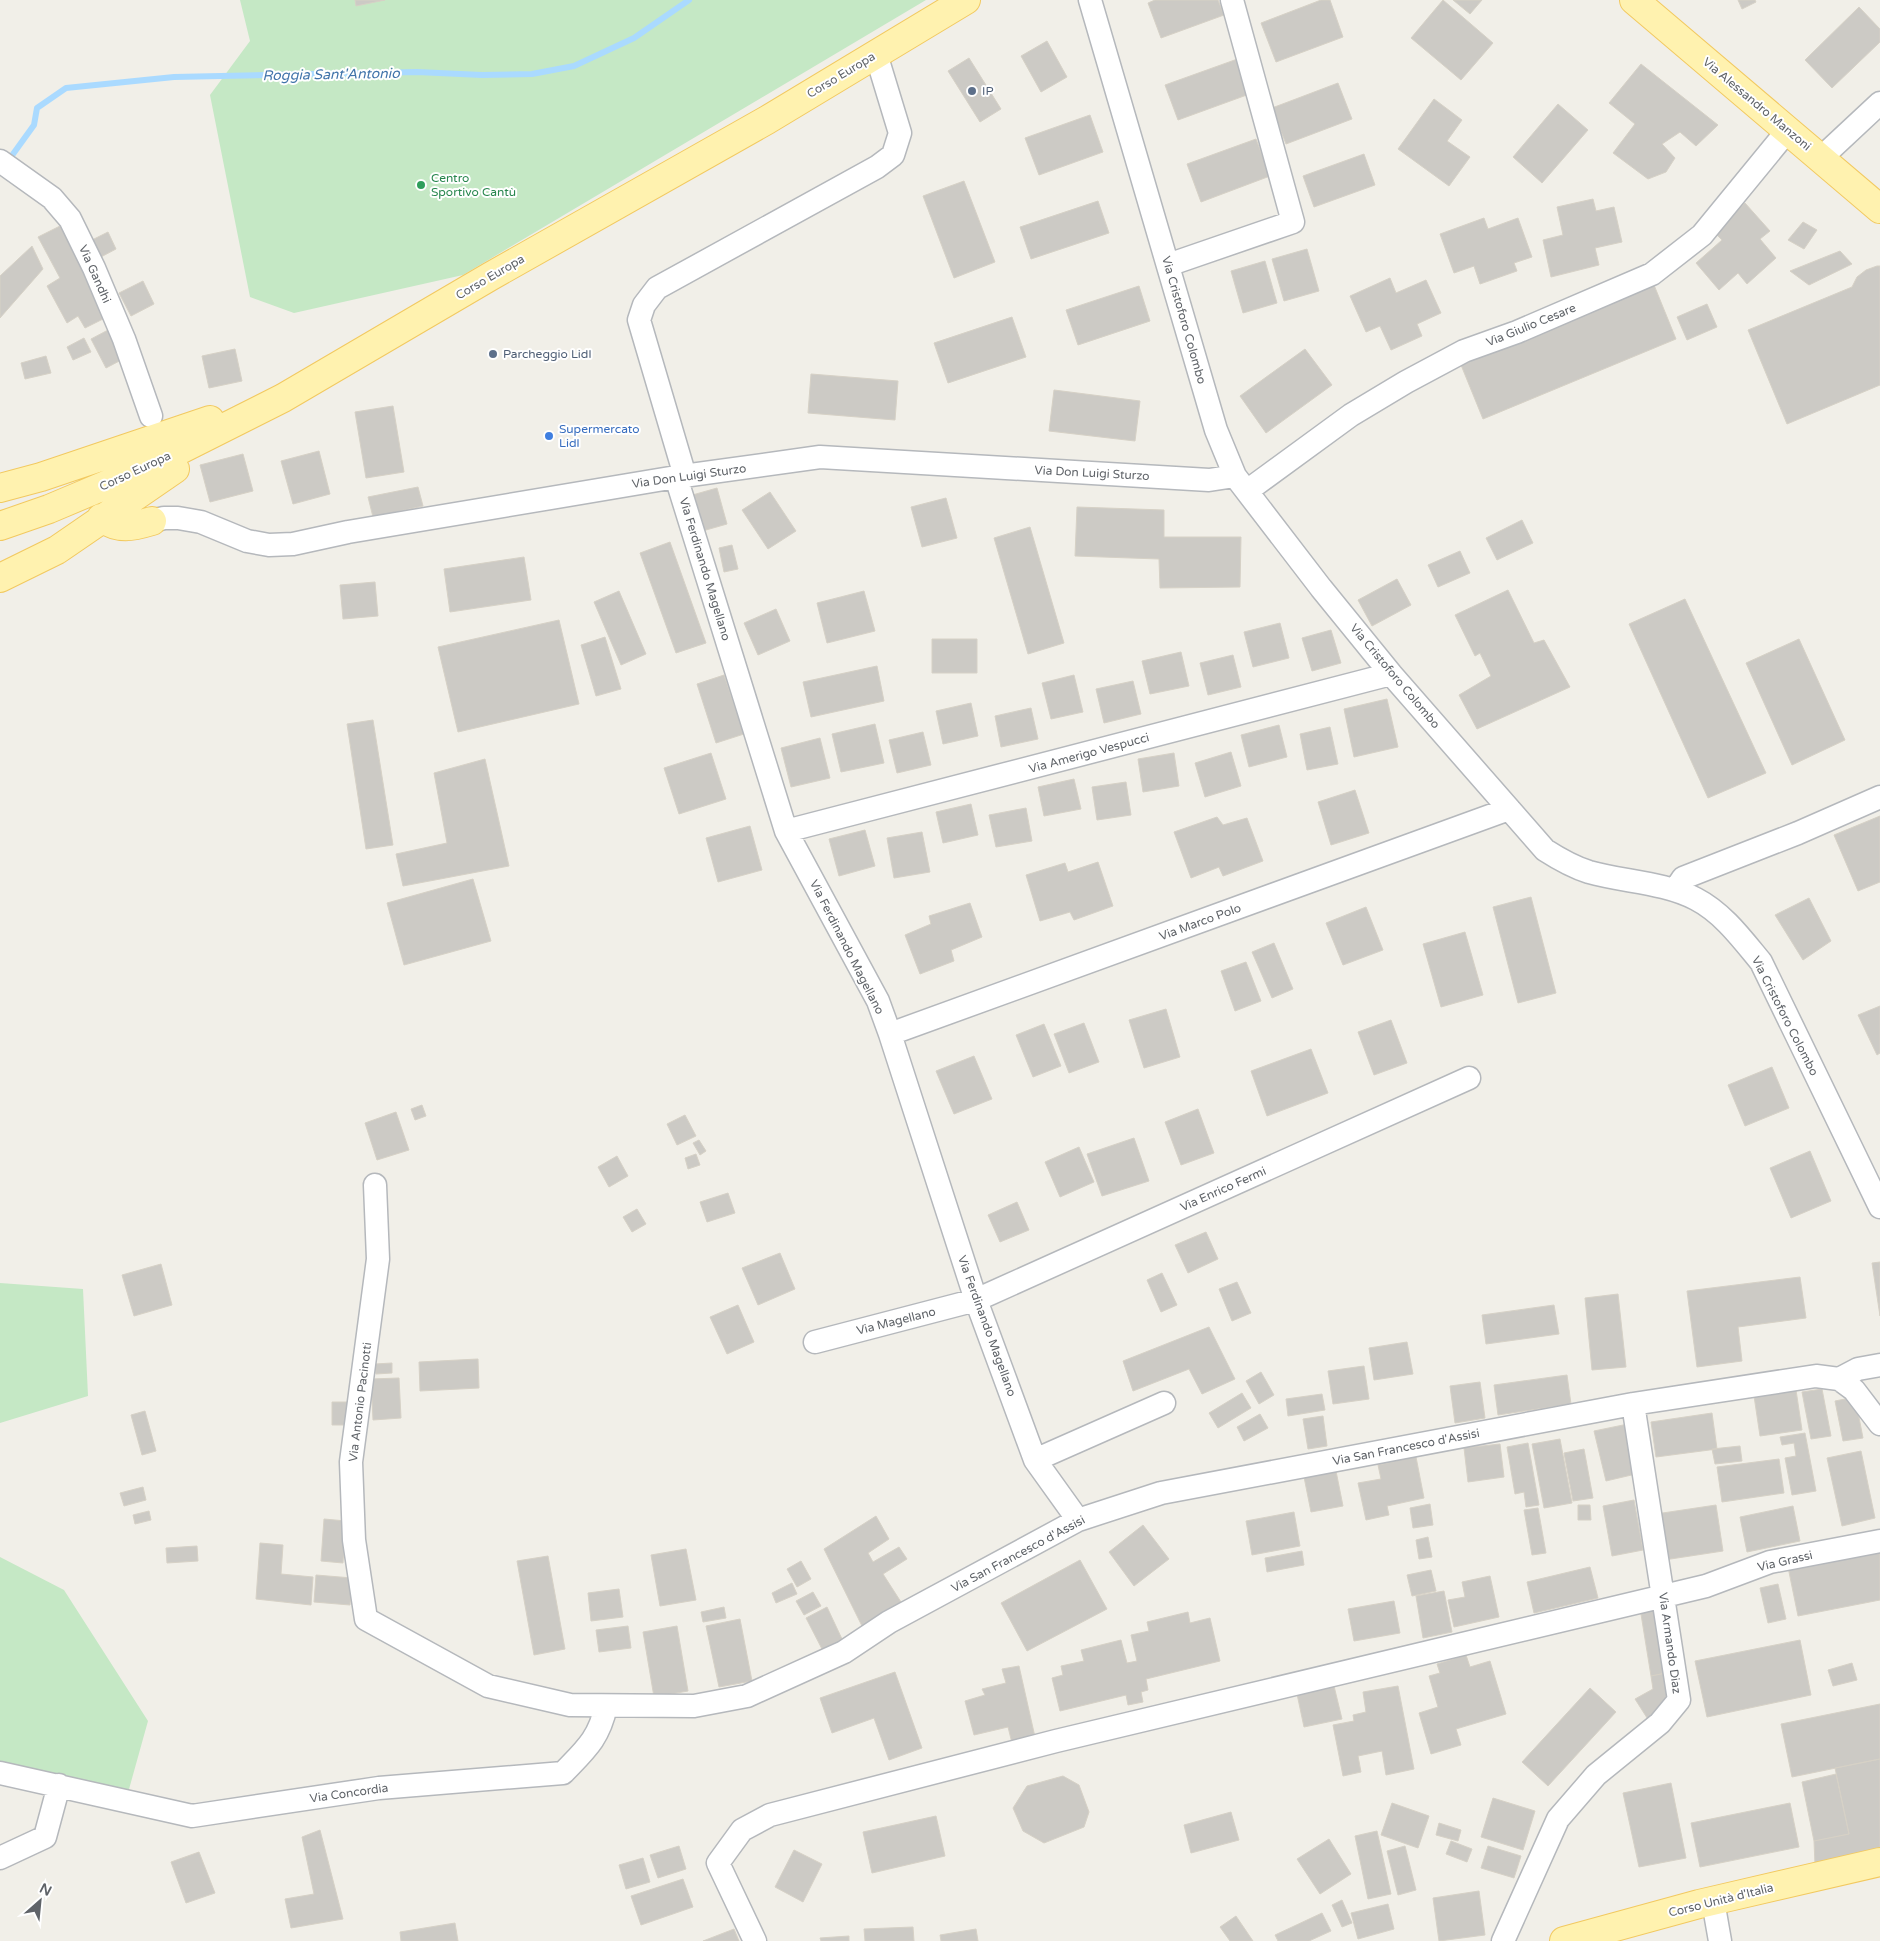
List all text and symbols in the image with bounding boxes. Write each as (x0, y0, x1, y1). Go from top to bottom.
street label: Corso Europa (804, 49, 878, 101)
street label: Via Alessandro Manzoni (1700, 55, 1814, 153)
water label: Roggia Sant'Antonio (262, 65, 401, 84)
place label: IP (982, 84, 993, 98)
marker: IP (966, 85, 978, 97)
place label: Centro Sportivo Cantù (431, 171, 516, 199)
marker: Centro Sportivo Cantù (415, 179, 427, 191)
street label: Via Gandhi (76, 243, 114, 305)
street label: Corso Europa (453, 252, 527, 302)
street label: Via Cristoforo Colombo (1159, 254, 1209, 386)
street label: Via Giulio Cesare (1484, 301, 1578, 349)
place label: Parcheggio Lidl (503, 347, 591, 361)
marker: Parcheggio Lidl (487, 348, 499, 360)
place label: Supermercato Lidl (559, 422, 640, 450)
marker: Supermercato Lidl (543, 430, 555, 442)
street label: Corso Europa (97, 448, 173, 494)
street label: Via Don Luigi Sturzo (631, 461, 747, 491)
street label: Via Don Luigi Sturzo (1034, 463, 1150, 483)
street label: Via Ferdinando Magellano (677, 496, 733, 642)
street label: Via Cristoforo Colombo (1347, 621, 1443, 731)
street label: Via Amerigo Vespucci (1027, 730, 1151, 776)
street label: Via Ferdinando Magellano (807, 877, 887, 1017)
street label: Via Marco Polo (1157, 901, 1243, 943)
street label: Via Cristoforo Colombo (1749, 954, 1821, 1078)
street label: Via Enrico Fermi (1178, 1164, 1268, 1214)
street label: Via Ferdinando Magellano (955, 1254, 1019, 1398)
street label: Via Magellano (855, 1304, 937, 1338)
street label: Via Antonio Pacinotti (346, 1341, 374, 1463)
street label: Via San Francesco d'Assisi (1331, 1426, 1481, 1468)
street label: Via San Francesco d'Assisi (949, 1513, 1087, 1595)
street label: Via Grassi (1756, 1548, 1814, 1574)
street label: Via Armando Diaz (1656, 1591, 1684, 1695)
street label: Via Concordia (309, 1781, 389, 1805)
north arrow (15, 1876, 65, 1926)
text: N (37, 1880, 55, 1900)
street label: Corso Unità d'Italia (1667, 1880, 1775, 1920)

